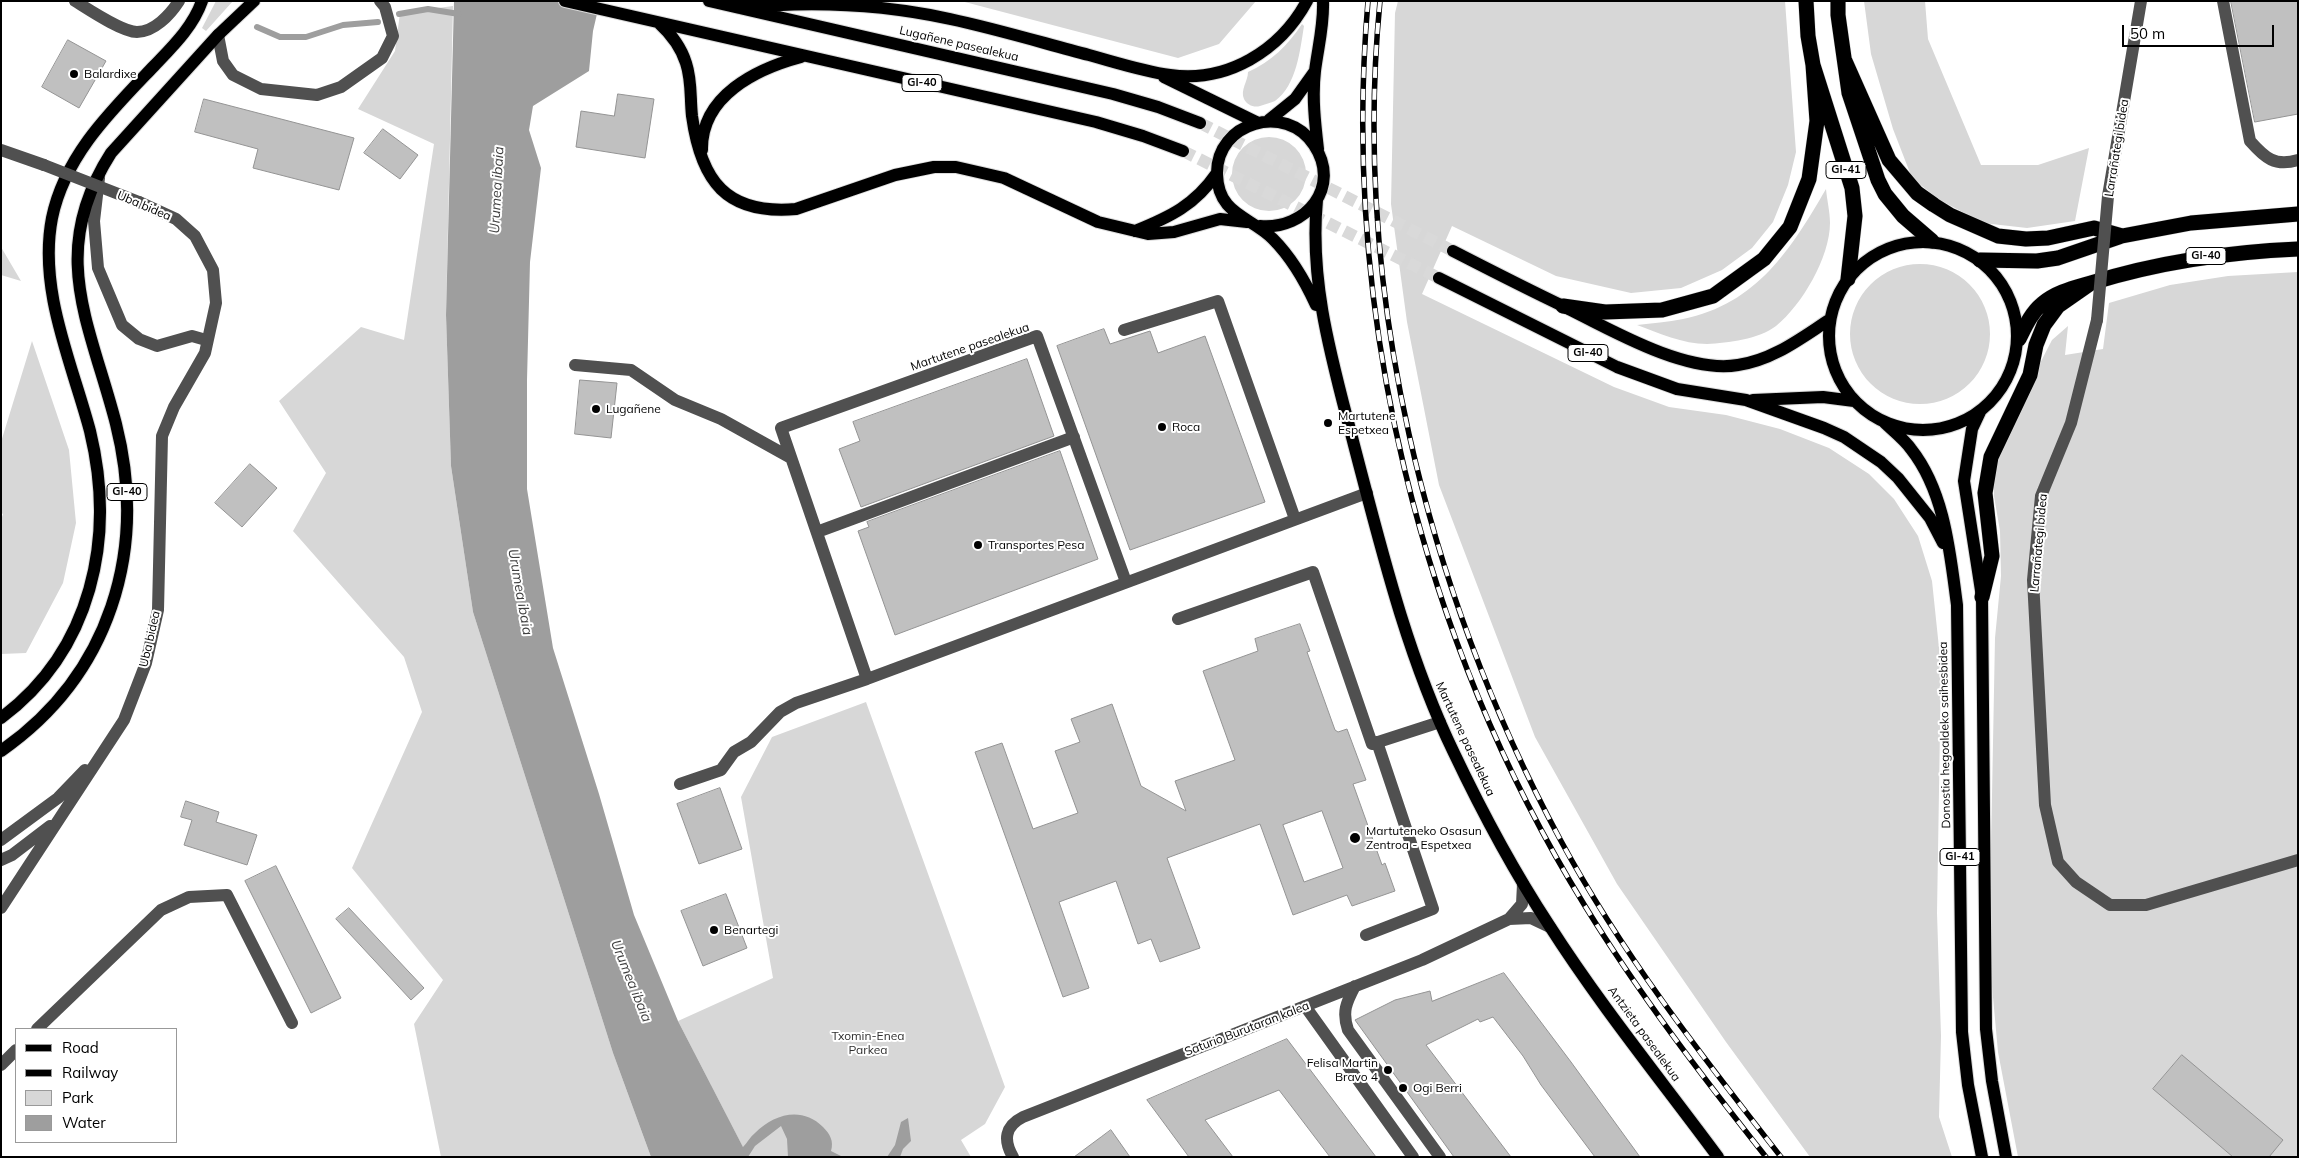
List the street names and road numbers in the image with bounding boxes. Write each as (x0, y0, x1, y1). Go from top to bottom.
street label: Lugañene pasealekua (898, 23, 1020, 65)
road number: GI-40 (902, 75, 942, 92)
street label: Larrañategi bidea (2102, 98, 2132, 198)
road number: GI-41 (1826, 162, 1866, 178)
street label: Uba bidea (115, 188, 173, 224)
road number: GI-40 (2186, 248, 2226, 264)
street label: Martutene pasealekua (909, 320, 1031, 374)
road number: GI-40 (1568, 344, 1608, 362)
road number: GI-40 (107, 484, 147, 501)
street label: Larrañategi bidea (2028, 493, 2050, 593)
street label: Uba bidea (137, 609, 163, 669)
street label: Donostia hegoaldeko saihesbidea (1936, 641, 1954, 829)
street label: Martutene pasealekua (1432, 680, 1498, 798)
road number: GI-41 (1940, 849, 1980, 866)
street label: Antzieta pasealekua (1605, 984, 1683, 1084)
street label: Saturio Burutaran kalea (1183, 999, 1311, 1059)

